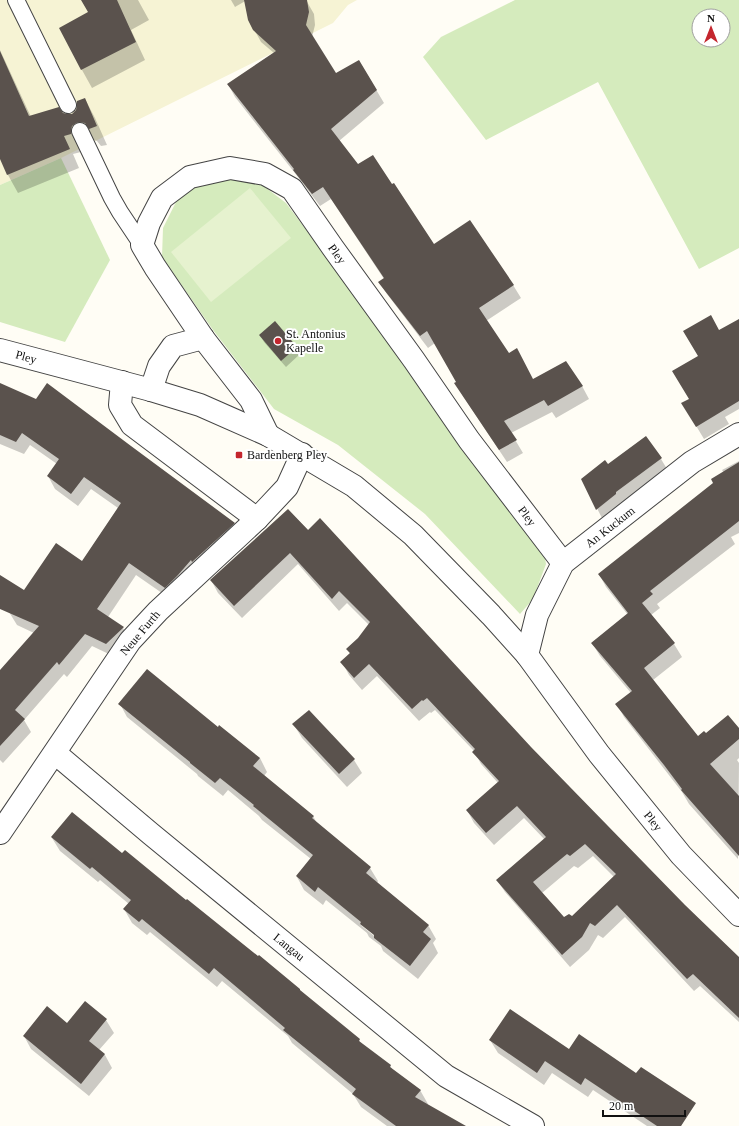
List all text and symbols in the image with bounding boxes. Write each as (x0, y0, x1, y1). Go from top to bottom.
north arrow (691, 8, 731, 48)
text: N (707, 12, 715, 24)
street label: Pley (325, 241, 349, 267)
place label: St. Antonius Kapelle (286, 327, 346, 355)
marker: St. Antonius Kapelle (273, 336, 283, 346)
street label: Pley (14, 347, 38, 367)
place label: Bardenberg Pley (247, 448, 327, 462)
marker: Bardenberg Pley (234, 450, 244, 460)
street label: Pley (515, 503, 539, 529)
street label: An Kuckum (582, 503, 638, 551)
street label: Neue Furth (117, 608, 163, 658)
street label: Pley (641, 808, 665, 834)
street label: Langau (271, 930, 307, 964)
scale bar (603, 1092, 685, 1118)
text: 20 m (609, 1099, 634, 1113)

